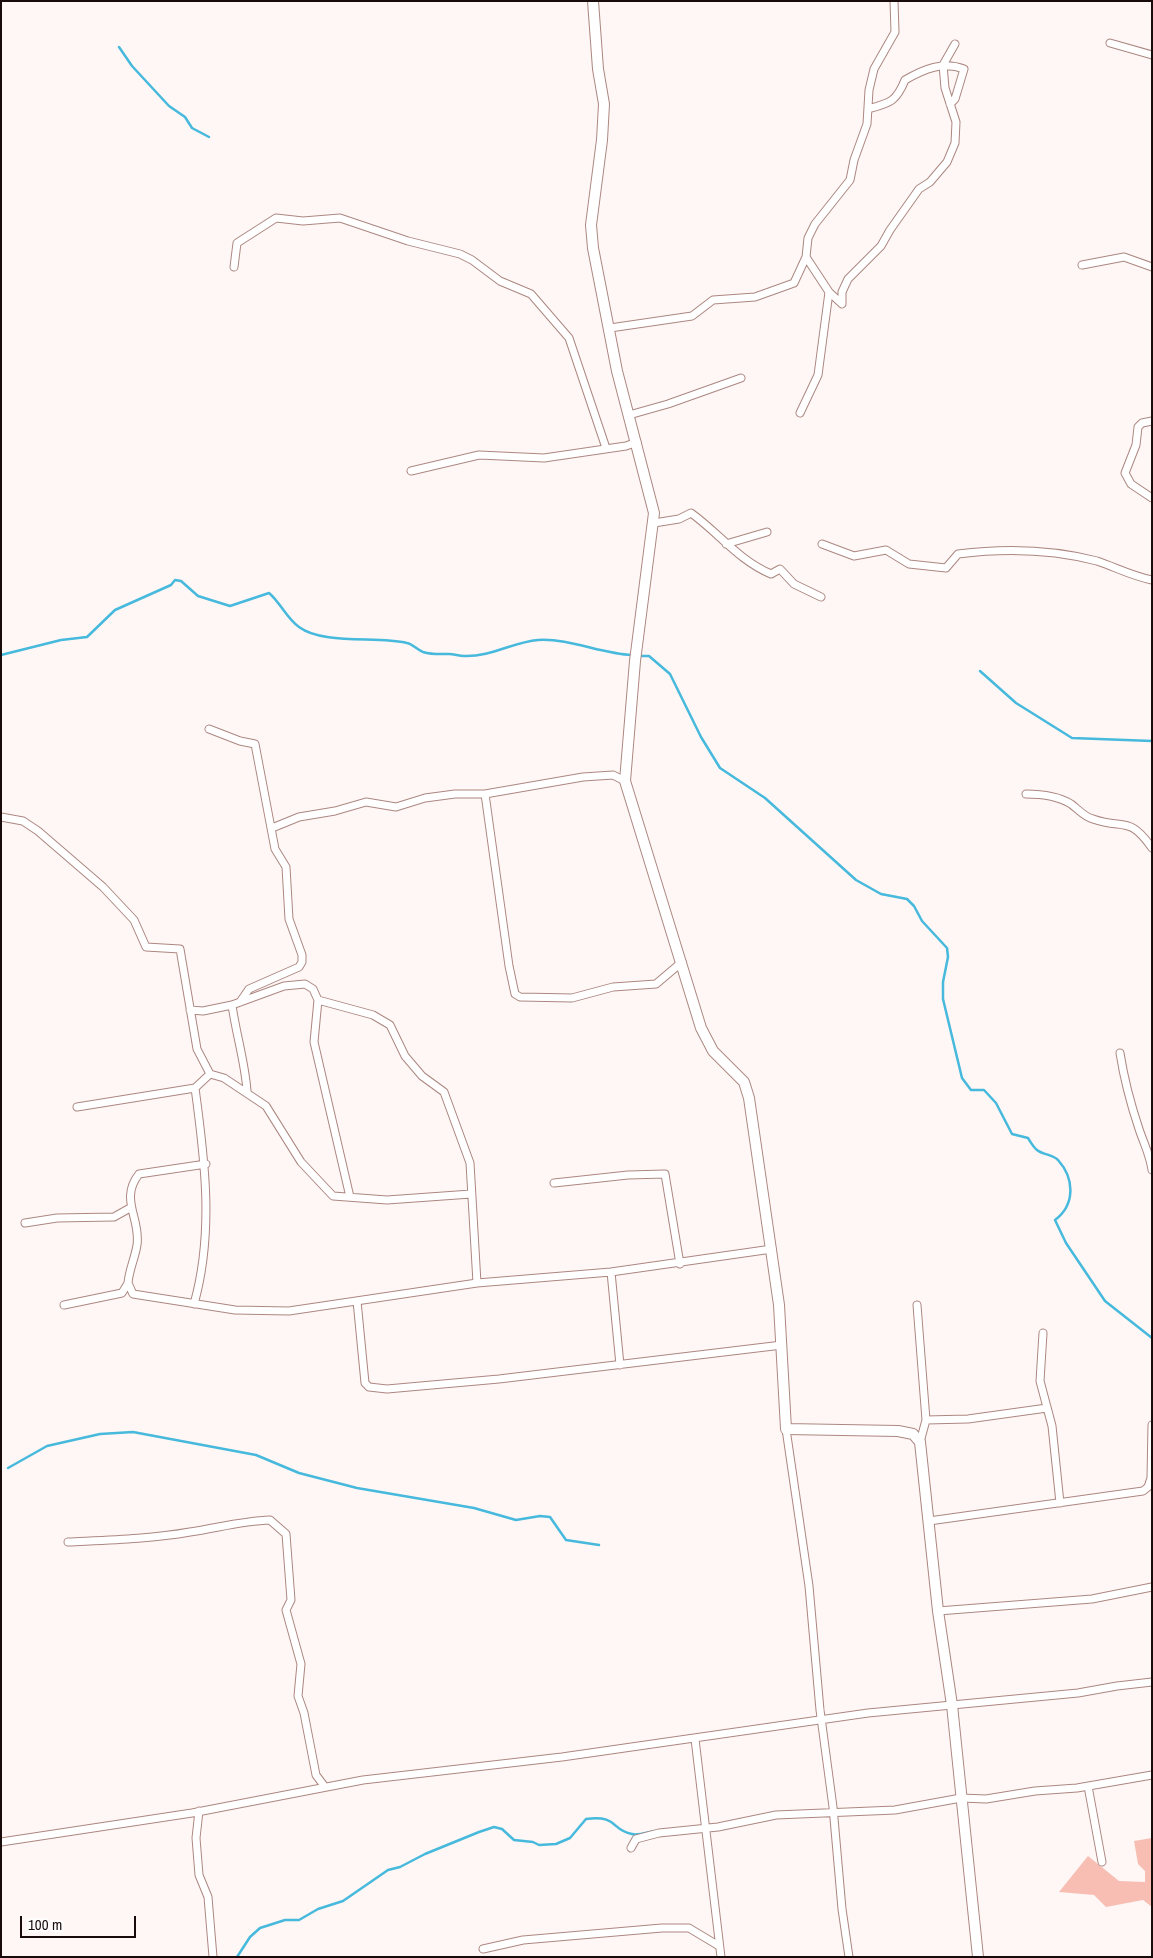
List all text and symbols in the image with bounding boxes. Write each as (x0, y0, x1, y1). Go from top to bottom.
scale bar (22, 1906, 139, 1938)
text: 100 m (28, 1914, 62, 1935)

